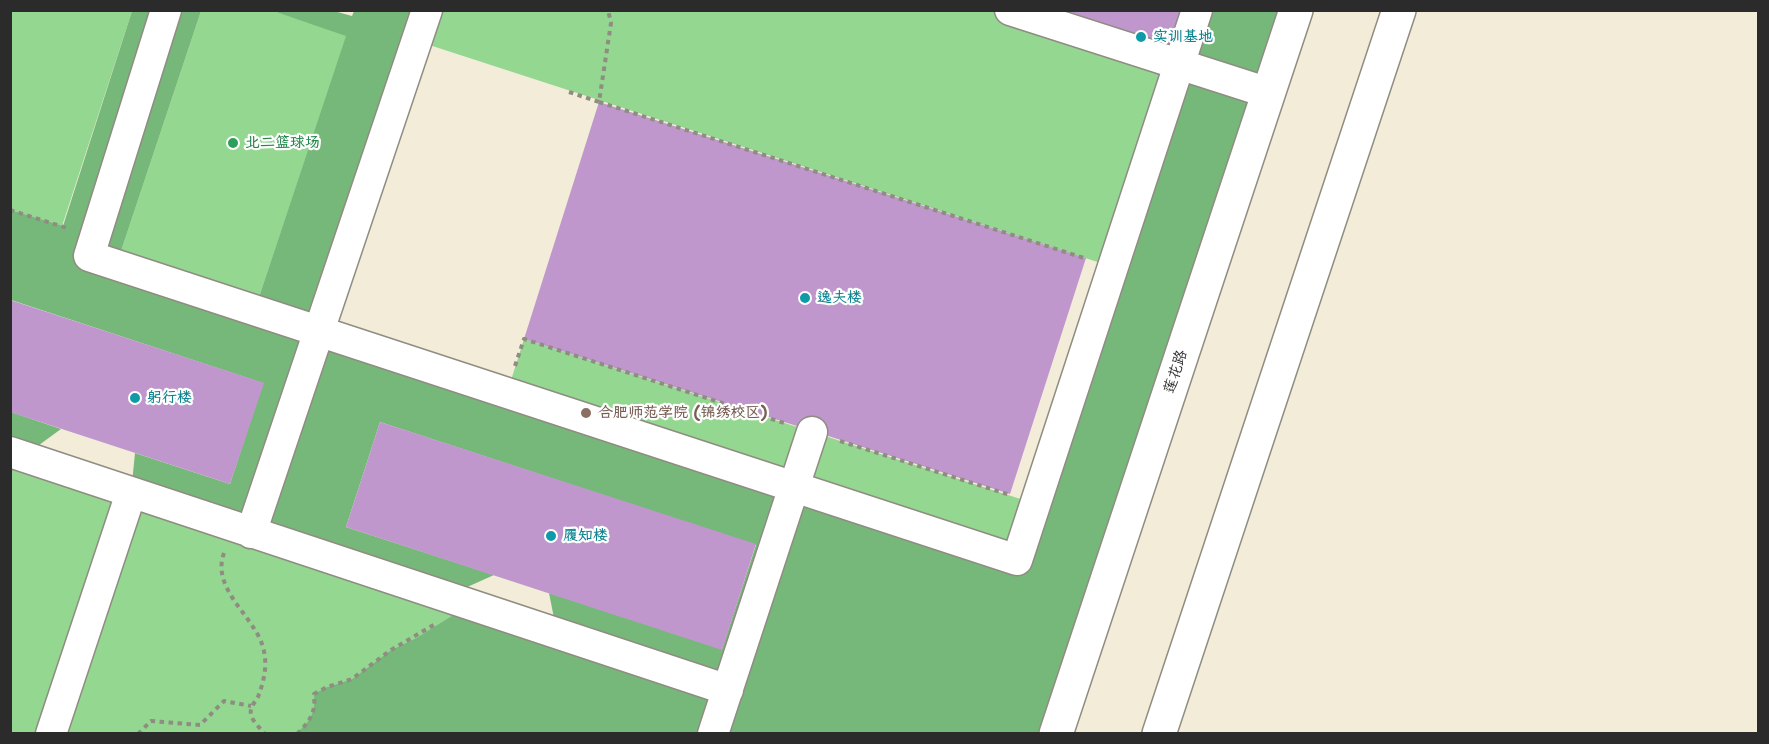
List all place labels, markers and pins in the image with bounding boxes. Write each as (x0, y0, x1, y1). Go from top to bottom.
place label: 实训基地 (1153, 28, 1213, 46)
marker: 实训基地 (1134, 30, 1148, 44)
place label: 北二篮球场 (245, 134, 320, 152)
marker: 北二篮球场 (226, 136, 240, 150)
place label: 逸夫楼 (817, 289, 862, 307)
marker: 逸夫楼 (798, 291, 812, 305)
place label: 躬行楼 (147, 389, 192, 407)
marker: 躬行楼 (128, 391, 142, 405)
place label: 合肥师范学院 (锦绣校区) (598, 404, 767, 422)
marker: 合肥师范学院 (锦绣校区) (579, 406, 593, 420)
place label: 履知楼 (563, 527, 608, 545)
marker: 履知楼 (544, 529, 558, 543)

